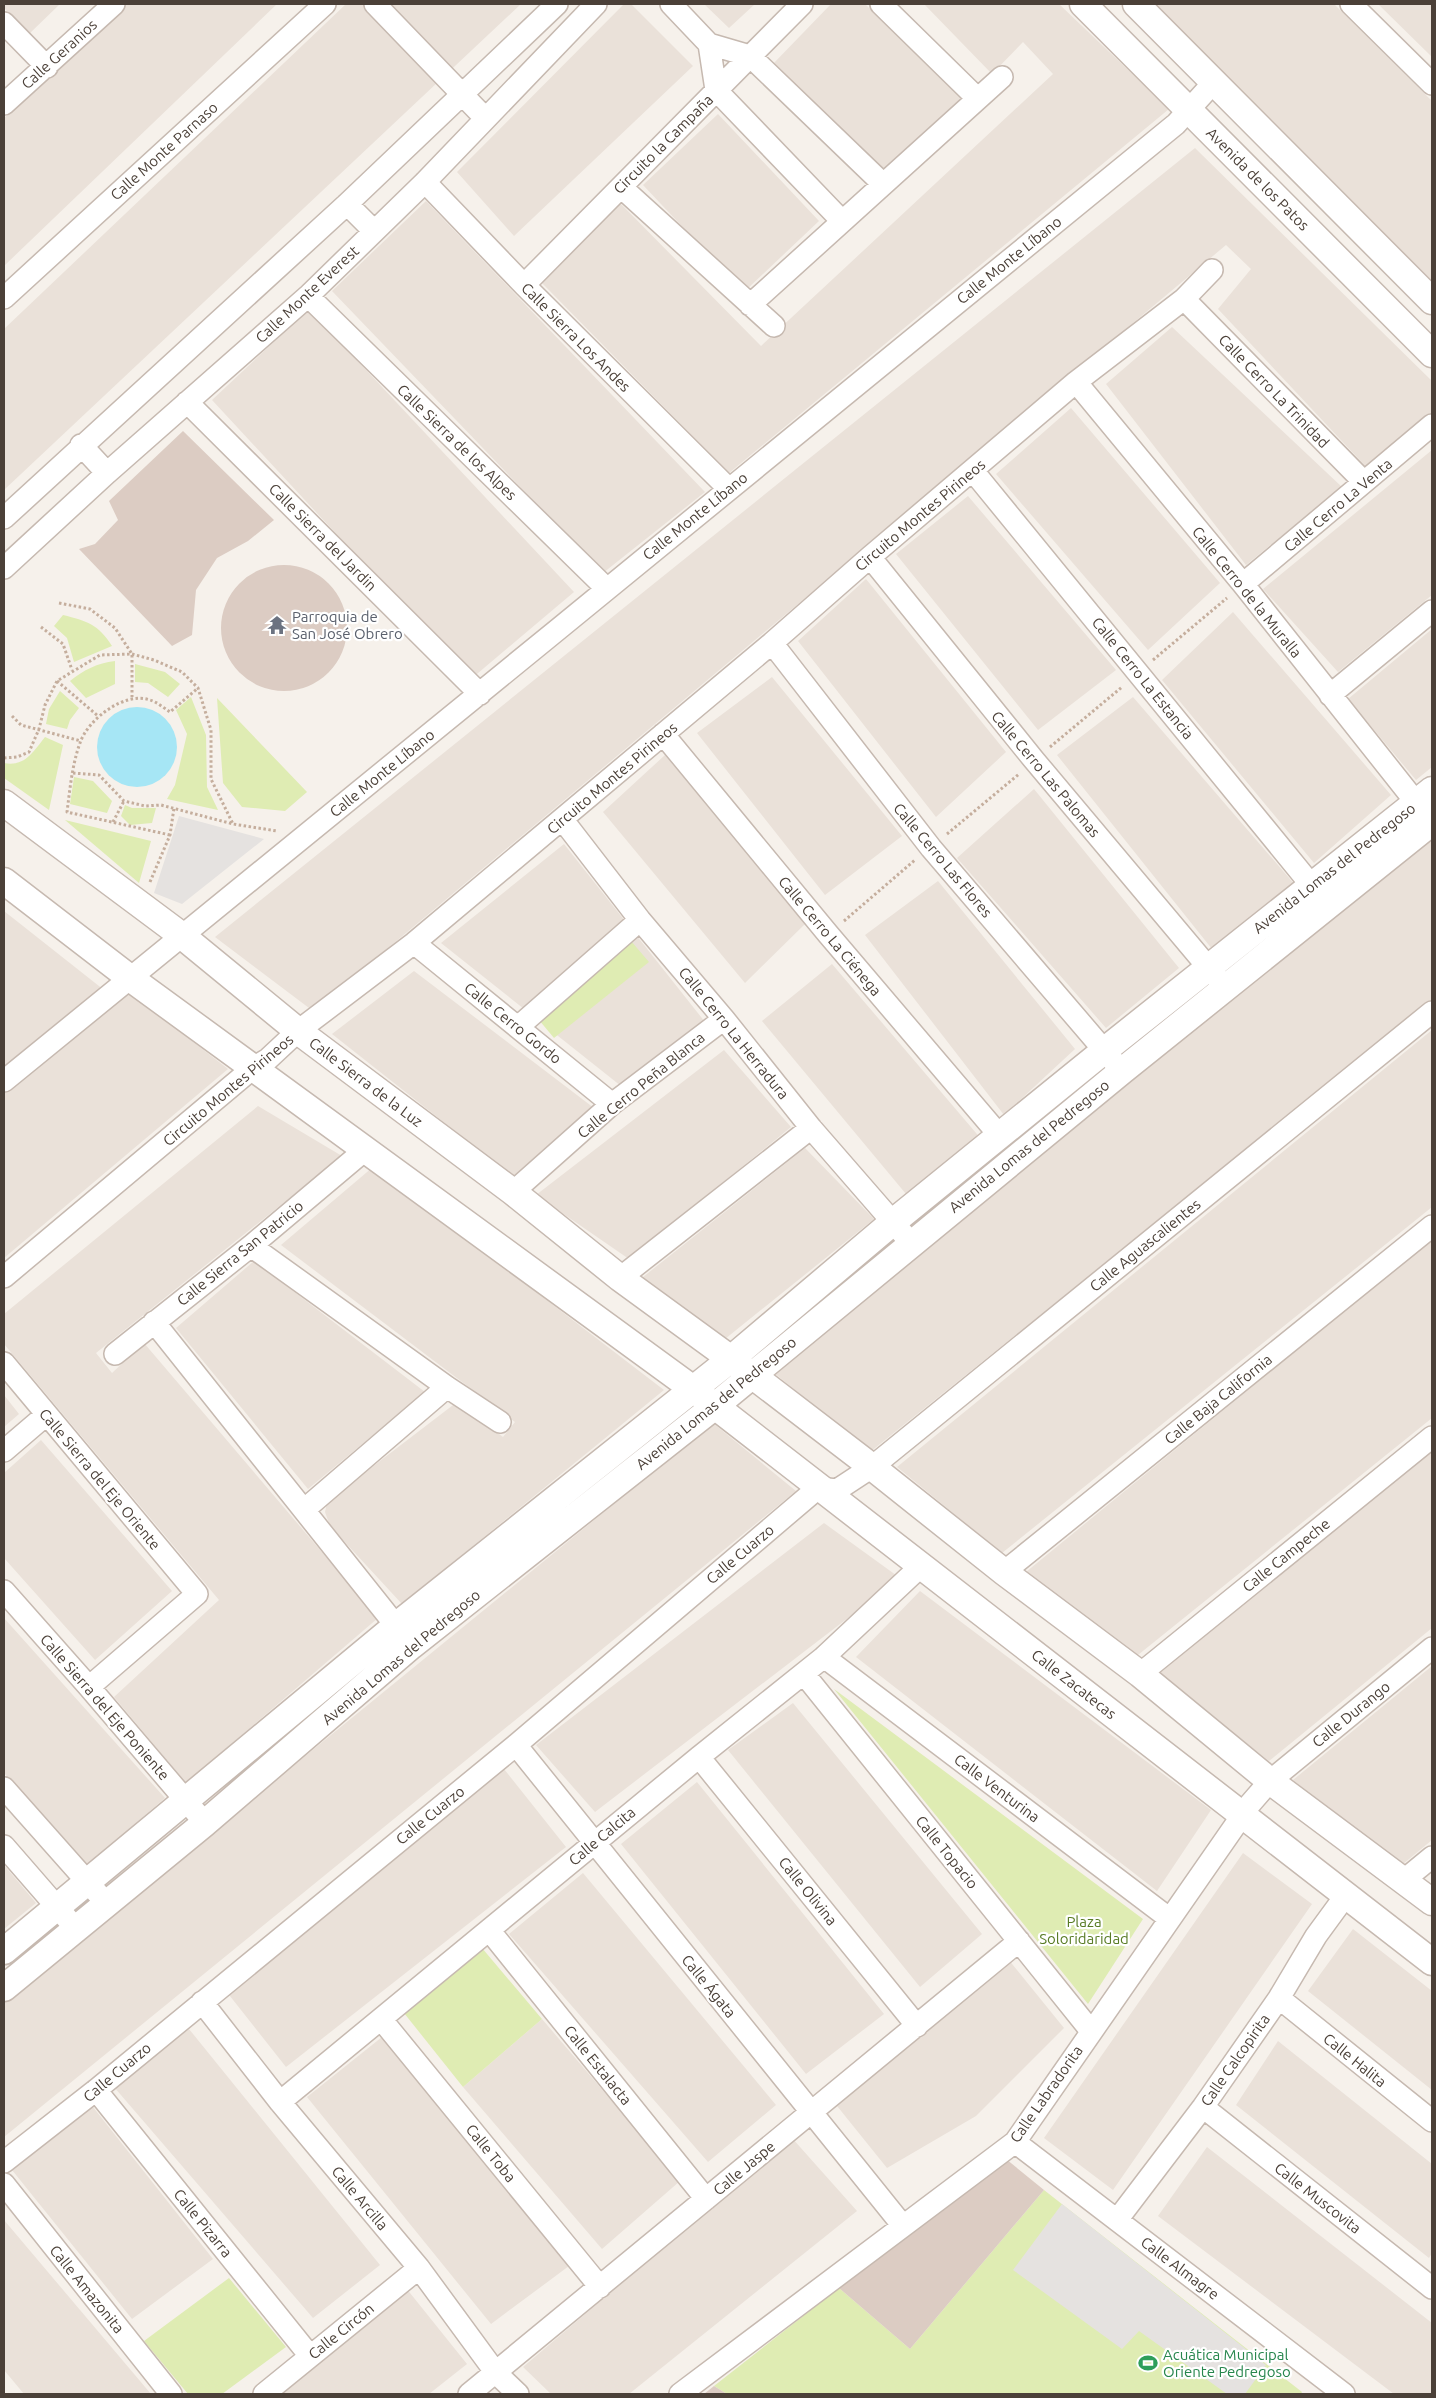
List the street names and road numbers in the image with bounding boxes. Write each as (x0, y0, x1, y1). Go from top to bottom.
street label: Calle Geranios (18, 16, 100, 92)
street label: Circuito la Campaña (610, 91, 716, 197)
street label: Calle Monte Parnaso (107, 98, 221, 204)
street label: Avenida de los Patos (1203, 124, 1313, 234)
street label: Calle Monte Líbano (953, 213, 1065, 307)
street label: Calle Monte Everest (252, 242, 362, 346)
street label: Calle Sierra Los Andes (518, 279, 634, 395)
street label: Calle Cerro La Trinidad (1215, 331, 1333, 451)
street label: Calle Sierra de los Alpes (394, 381, 520, 503)
street label: Calle Cerro La Venta (1281, 455, 1395, 555)
street label: Circuito Montes Pirineos (852, 456, 988, 574)
street label: Calle Monte Líbano (639, 469, 751, 563)
street label: Calle Sierra del Jardin (266, 480, 380, 594)
street label: Calle Cerro de la Muralla (1189, 523, 1305, 661)
street label: Calle Cerro La Estancia (1089, 614, 1197, 742)
street label: Calle Cerro Las Palomas (988, 708, 1104, 840)
street label: Circuito Montes Pirineos (544, 719, 680, 837)
street label: Calle Monte Líbano (326, 726, 438, 820)
street label: Calle Cerro Las Flores (890, 799, 996, 921)
street label: Avenida Lomas del Pedregoso (1250, 799, 1418, 937)
street label: Calle Cerro La Ciénega (775, 873, 885, 999)
street label: Calle Cerro La Herradura (676, 964, 792, 1102)
street label: Calle Cerro Gordo (461, 979, 565, 1067)
street label: Calle Cerro Peña Blanca (574, 1028, 708, 1142)
street label: Circuito Montes Pirineos (160, 1031, 296, 1149)
street label: Calle Sierra de la Luz (306, 1034, 426, 1130)
street label: Avenida Lomas del Pedregoso (946, 1076, 1112, 1216)
street label: Calle Aguascalientes (1086, 1195, 1204, 1295)
street label: Calle Sierra San Patricio (173, 1197, 307, 1309)
street label: Avenida Lomas del Pedregoso (633, 1333, 799, 1473)
street label: Calle Baja California (1161, 1351, 1275, 1447)
street label: Calle Sierra del Eje Oriente (36, 1405, 164, 1553)
street label: Calle Campeche (1239, 1515, 1333, 1595)
street label: Calle Cuarzo (703, 1521, 777, 1587)
street label: Avenida Lomas del Pedregoso (319, 1586, 483, 1728)
street label: Calle Sierra del Eje Poniente (37, 1631, 173, 1783)
street label: Calle Zacatecas (1028, 1646, 1120, 1722)
street label: Calle Durango (1309, 1678, 1393, 1750)
street label: Calle Venturina (951, 1750, 1043, 1826)
street label: Calle Cuarzo (392, 1782, 468, 1848)
street label: Calle Calcita (565, 1803, 639, 1869)
street label: Calle Topacio (912, 1812, 982, 1892)
street label: Calle Olivina (775, 1853, 841, 1929)
street label: Calle Ágata (678, 1951, 740, 2021)
street label: Calle Calcopirita (1197, 2011, 1273, 2109)
street label: Calle Estalacta (561, 2022, 635, 2108)
street label: Calle Halita (1320, 2030, 1390, 2090)
street label: Calle Cuarzo (80, 2039, 154, 2105)
street label: Calle Labradorita (1006, 2042, 1086, 2146)
street label: Calle Toba (463, 2121, 519, 2185)
street label: Calle Jaspe (710, 2137, 778, 2199)
street label: Calle Muscovita (1271, 2159, 1365, 2237)
street label: Calle Arcilla (328, 2163, 392, 2233)
street label: Calle Pizarra (170, 2185, 236, 2261)
street label: Calle Almagre (1138, 2233, 1222, 2303)
street label: Calle Amazonita (46, 2242, 128, 2336)
street label: Calle Circón (305, 2299, 377, 2363)

